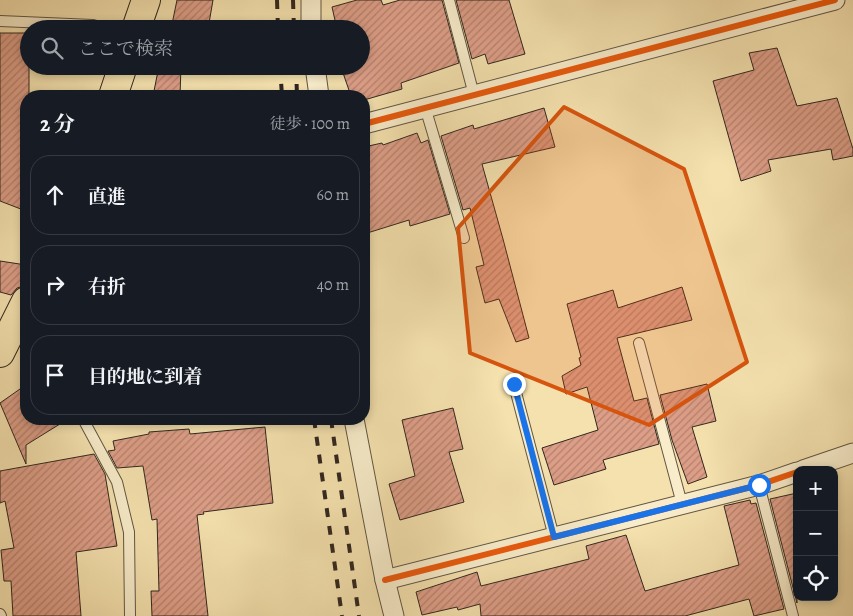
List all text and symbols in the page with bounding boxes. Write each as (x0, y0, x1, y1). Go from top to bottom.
search box (20, 20, 370, 75)
icon: search (38, 34, 66, 62)
text: ここで検索 (78, 36, 173, 62)
text: 2 分 (40, 110, 75, 138)
text: 徒歩 · 100 m (269, 113, 350, 135)
icon: ahead (41, 181, 69, 209)
text: 直進 (88, 184, 126, 210)
text: 60 m (317, 184, 349, 206)
icon: right (41, 271, 69, 299)
text: 右折 (88, 274, 126, 300)
text: 40 m (317, 274, 349, 296)
icon: arrive (41, 361, 69, 389)
text: 目的地に到着 (88, 364, 202, 390)
route end (503, 373, 526, 396)
map controls (793, 466, 838, 601)
button: + (793, 466, 838, 511)
route start (748, 474, 771, 497)
button: − (793, 511, 838, 556)
button: locate (793, 556, 838, 601)

